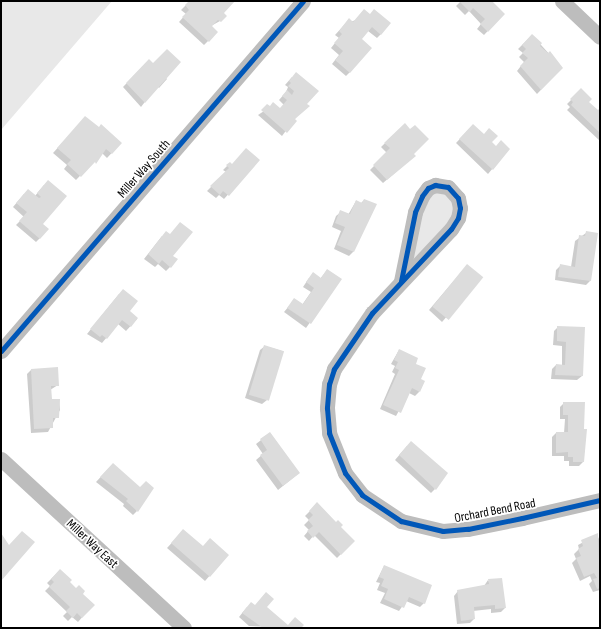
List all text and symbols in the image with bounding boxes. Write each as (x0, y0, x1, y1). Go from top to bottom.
street label: Miller Way South (114, 137, 174, 201)
street label: Orchard Bend Road (453, 495, 537, 527)
street label: Miller Way East (63, 516, 121, 572)

